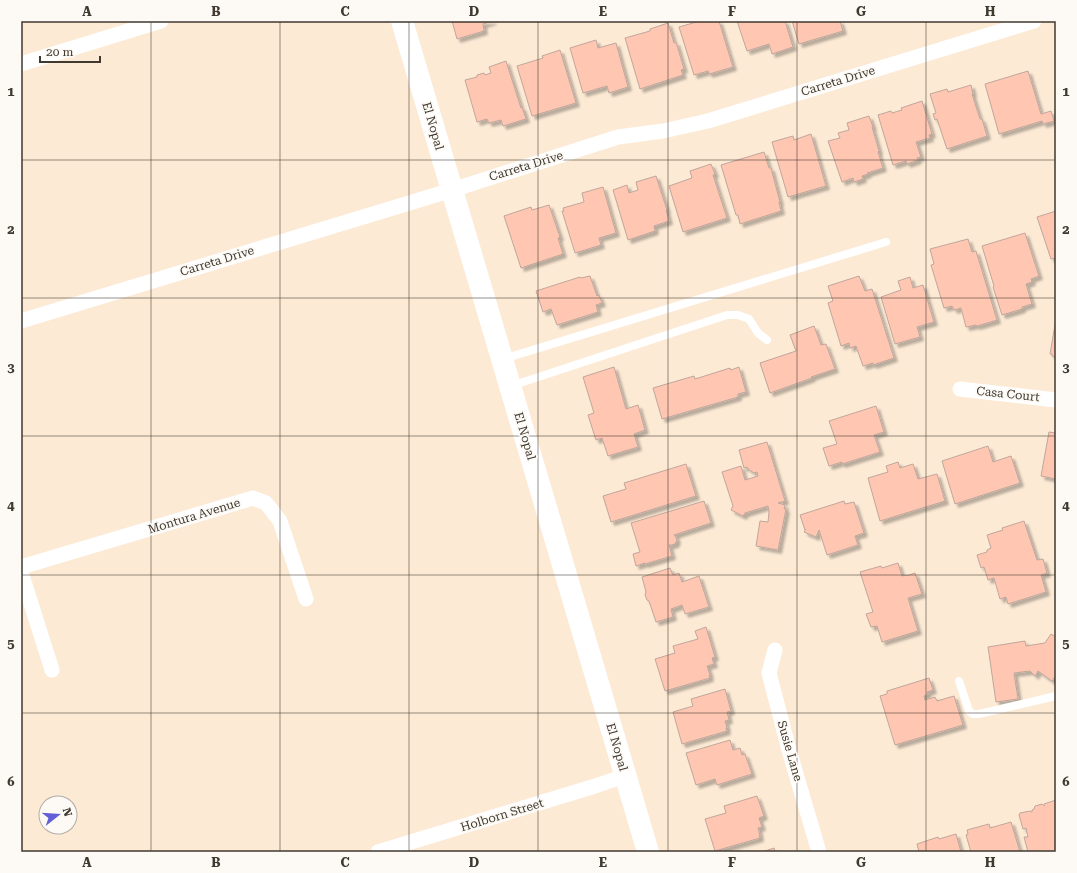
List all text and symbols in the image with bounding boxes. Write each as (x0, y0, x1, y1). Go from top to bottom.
text: A (82, 4, 92, 19)
text: B (211, 4, 221, 19)
text: C (340, 4, 350, 19)
text: D (469, 4, 479, 19)
text: E (599, 4, 607, 19)
text: F (728, 4, 736, 19)
text: G (856, 4, 866, 19)
text: H (985, 4, 996, 19)
scale bar (40, 38, 100, 64)
text: 20 m (46, 45, 73, 59)
street label: Carreta Drive (799, 63, 877, 99)
text: 1 (7, 84, 15, 99)
text: 1 (1062, 84, 1070, 99)
street label: El Nopal (419, 100, 447, 152)
street label: Carreta Drive (487, 148, 565, 184)
text: 2 (7, 222, 15, 237)
text: 2 (1062, 222, 1070, 237)
street label: Carreta Drive (178, 243, 256, 279)
text: 3 (7, 360, 15, 375)
text: 3 (1062, 360, 1070, 375)
street label: Casa Court (976, 384, 1041, 404)
street label: El Nopal (511, 410, 539, 462)
street label: Montura Avenue (146, 495, 242, 537)
text: 4 (7, 498, 15, 513)
text: 4 (1062, 498, 1070, 513)
text: 5 (7, 636, 15, 651)
text: 5 (1062, 636, 1070, 651)
street label: Susie Lane (775, 719, 805, 783)
street label: El Nopal (603, 721, 631, 773)
text: 6 (7, 774, 15, 789)
text: 6 (1062, 774, 1070, 789)
north arrow (38, 795, 78, 835)
street label: Holborn Street (459, 796, 546, 834)
text: N (60, 806, 75, 819)
text: A (82, 855, 92, 870)
text: B (211, 855, 221, 870)
text: C (340, 855, 350, 870)
text: D (469, 855, 479, 870)
text: E (599, 855, 607, 870)
text: F (728, 855, 736, 870)
text: G (856, 855, 866, 870)
text: H (985, 855, 996, 870)

